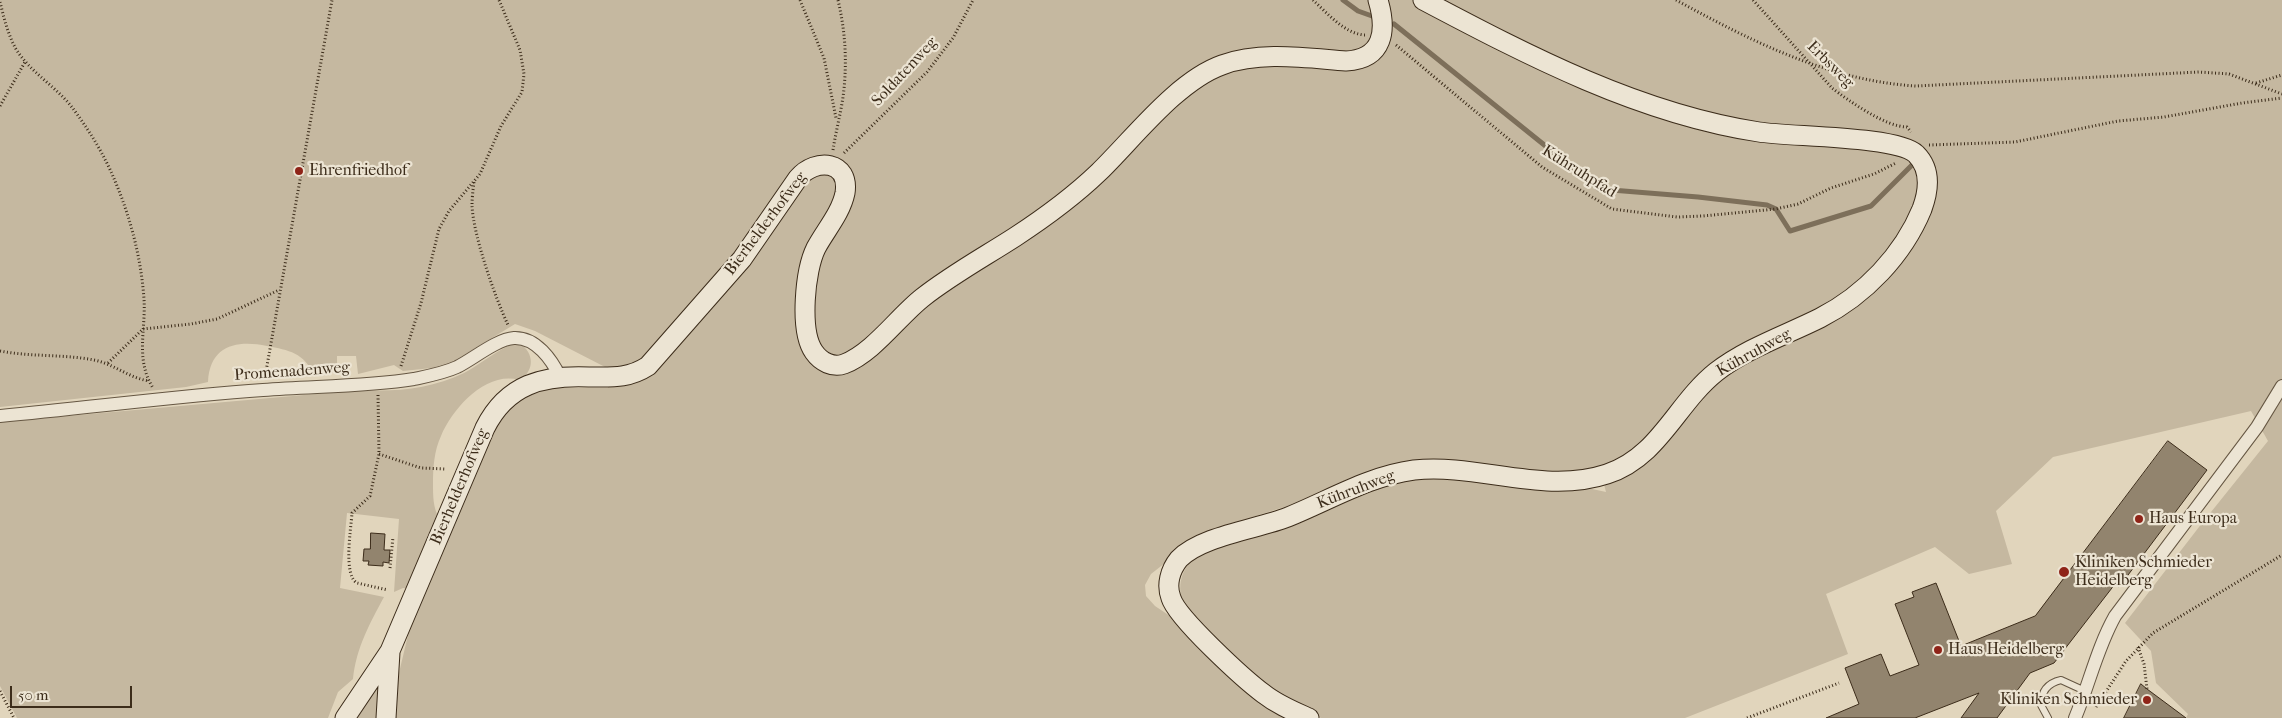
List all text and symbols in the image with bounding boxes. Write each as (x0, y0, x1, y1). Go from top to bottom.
street label: Soldatenweg (868, 34, 942, 110)
street label: Erbsweg (1802, 37, 1858, 93)
street label: Kühruhpfad (1538, 142, 1620, 202)
place label: Ehrenfriedhof (309, 161, 407, 181)
marker: Ehrenfriedhof (293, 165, 305, 177)
street label: Bierhelderhofweg (721, 169, 811, 279)
street label: Kühruhweg (1714, 325, 1794, 381)
street label: Promenadenweg (234, 358, 350, 386)
street label: Bierhelderhofweg (427, 426, 493, 548)
street label: Kühruhweg (1314, 466, 1398, 514)
place label: Haus Europa (2149, 509, 2237, 529)
marker: Haus Europa (2133, 513, 2145, 525)
place label: Kliniken Schmieder Heidelberg (2075, 553, 2212, 591)
marker: Kliniken Schmieder Heidelberg (2057, 565, 2071, 579)
place label: Haus Heidelberg (1948, 640, 2064, 660)
marker: Haus Heidelberg (1932, 644, 1944, 656)
scale bar (12, 676, 135, 708)
text: 50 m (18, 686, 48, 704)
place label: Kliniken Schmieder (2000, 690, 2137, 710)
marker: Kliniken Schmieder (2141, 694, 2153, 706)

